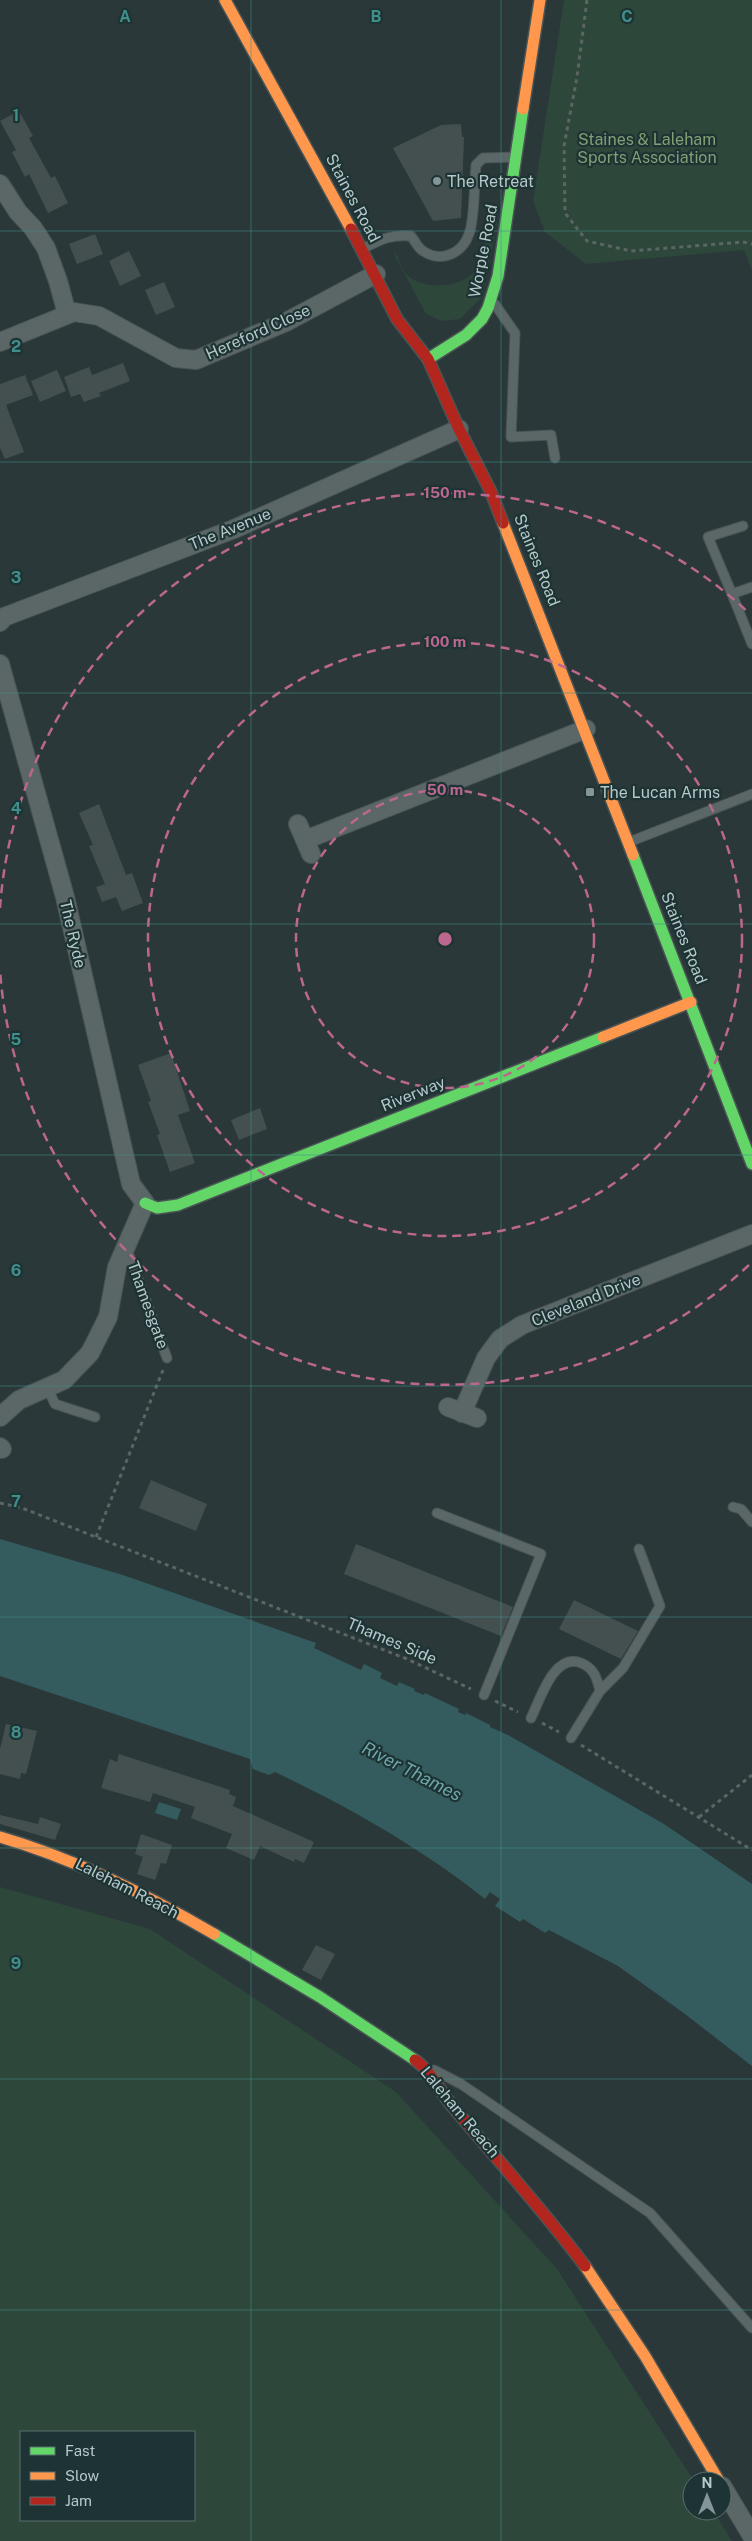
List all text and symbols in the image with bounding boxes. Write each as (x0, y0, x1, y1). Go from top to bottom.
text: A (119, 7, 131, 26)
text: B (371, 7, 382, 26)
text: C (621, 7, 633, 26)
text: 1 (13, 106, 19, 125)
park label: Staines & Laleham Sports Association (577, 130, 717, 167)
street label: Staines Road (322, 150, 384, 246)
place label: The Retreat (447, 172, 534, 191)
marker: The Retreat (431, 175, 443, 187)
street label: Worple Road (465, 203, 501, 299)
street label: Hereford Close (203, 300, 313, 364)
text: 2 (11, 337, 21, 356)
text: 150 m (423, 484, 467, 501)
street label: The Avenue (186, 504, 274, 554)
street label: Staines Road (510, 511, 564, 609)
text: 3 (11, 568, 21, 587)
text: 100 m (424, 633, 466, 650)
text: 50 m (427, 781, 463, 798)
place label: The Lucan Arms (600, 783, 720, 802)
marker: The Lucan Arms (584, 786, 596, 798)
text: 4 (11, 799, 22, 818)
street label: Staines Road (657, 889, 711, 987)
street label: The Ryde (56, 898, 90, 970)
centre of rings (436, 930, 454, 948)
text: 5 (11, 1030, 22, 1049)
street label: Riverway (378, 1072, 448, 1115)
street label: Thamesgate (123, 1259, 173, 1351)
text: 6 (11, 1261, 21, 1280)
street label: Cleveland Drive (529, 1269, 643, 1331)
text: 7 (11, 1492, 21, 1511)
street label: Thames Side (344, 1614, 440, 1668)
text: 8 (11, 1723, 22, 1742)
water label: River Thames (359, 1737, 465, 1805)
street label: Laleham Reach (72, 1854, 182, 1922)
text: 9 (11, 1954, 21, 1973)
street label: Laleham Reach (416, 2062, 504, 2162)
legend (20, 2431, 195, 2521)
text: Fast (65, 2442, 95, 2459)
text: Slow (65, 2467, 100, 2484)
north arrow (682, 2471, 732, 2521)
text: N (702, 2475, 712, 2491)
text: Jam (65, 2492, 92, 2509)

